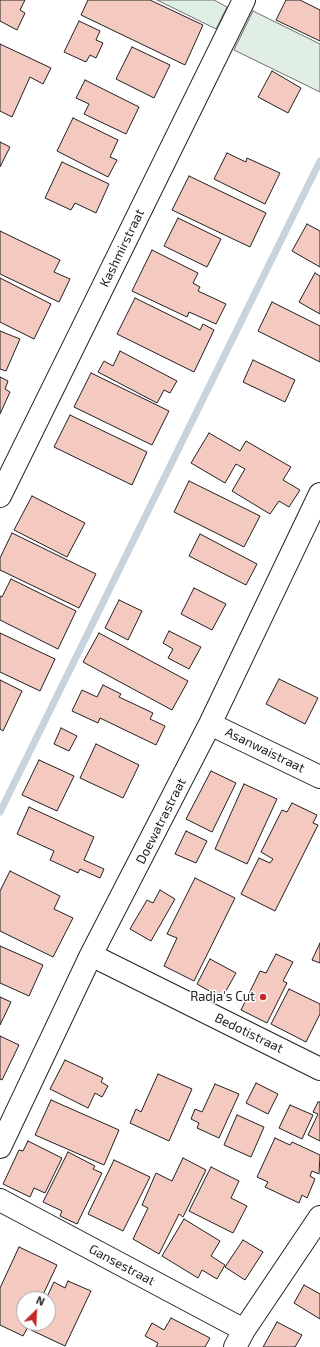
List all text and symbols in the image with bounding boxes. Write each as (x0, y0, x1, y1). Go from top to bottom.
street label: Kashmirstraat (96, 206, 148, 290)
street label: Asanwaistraat (223, 724, 307, 776)
street label: Doewatrastraat (133, 776, 189, 866)
place label: Radja's Cut (190, 989, 255, 1005)
marker: Radja's Cut (258, 992, 268, 1002)
street label: Bedotistraat (212, 1010, 286, 1056)
street label: Gansestraat (86, 1241, 158, 1289)
north arrow (16, 1291, 56, 1331)
text: N (34, 1293, 47, 1308)

